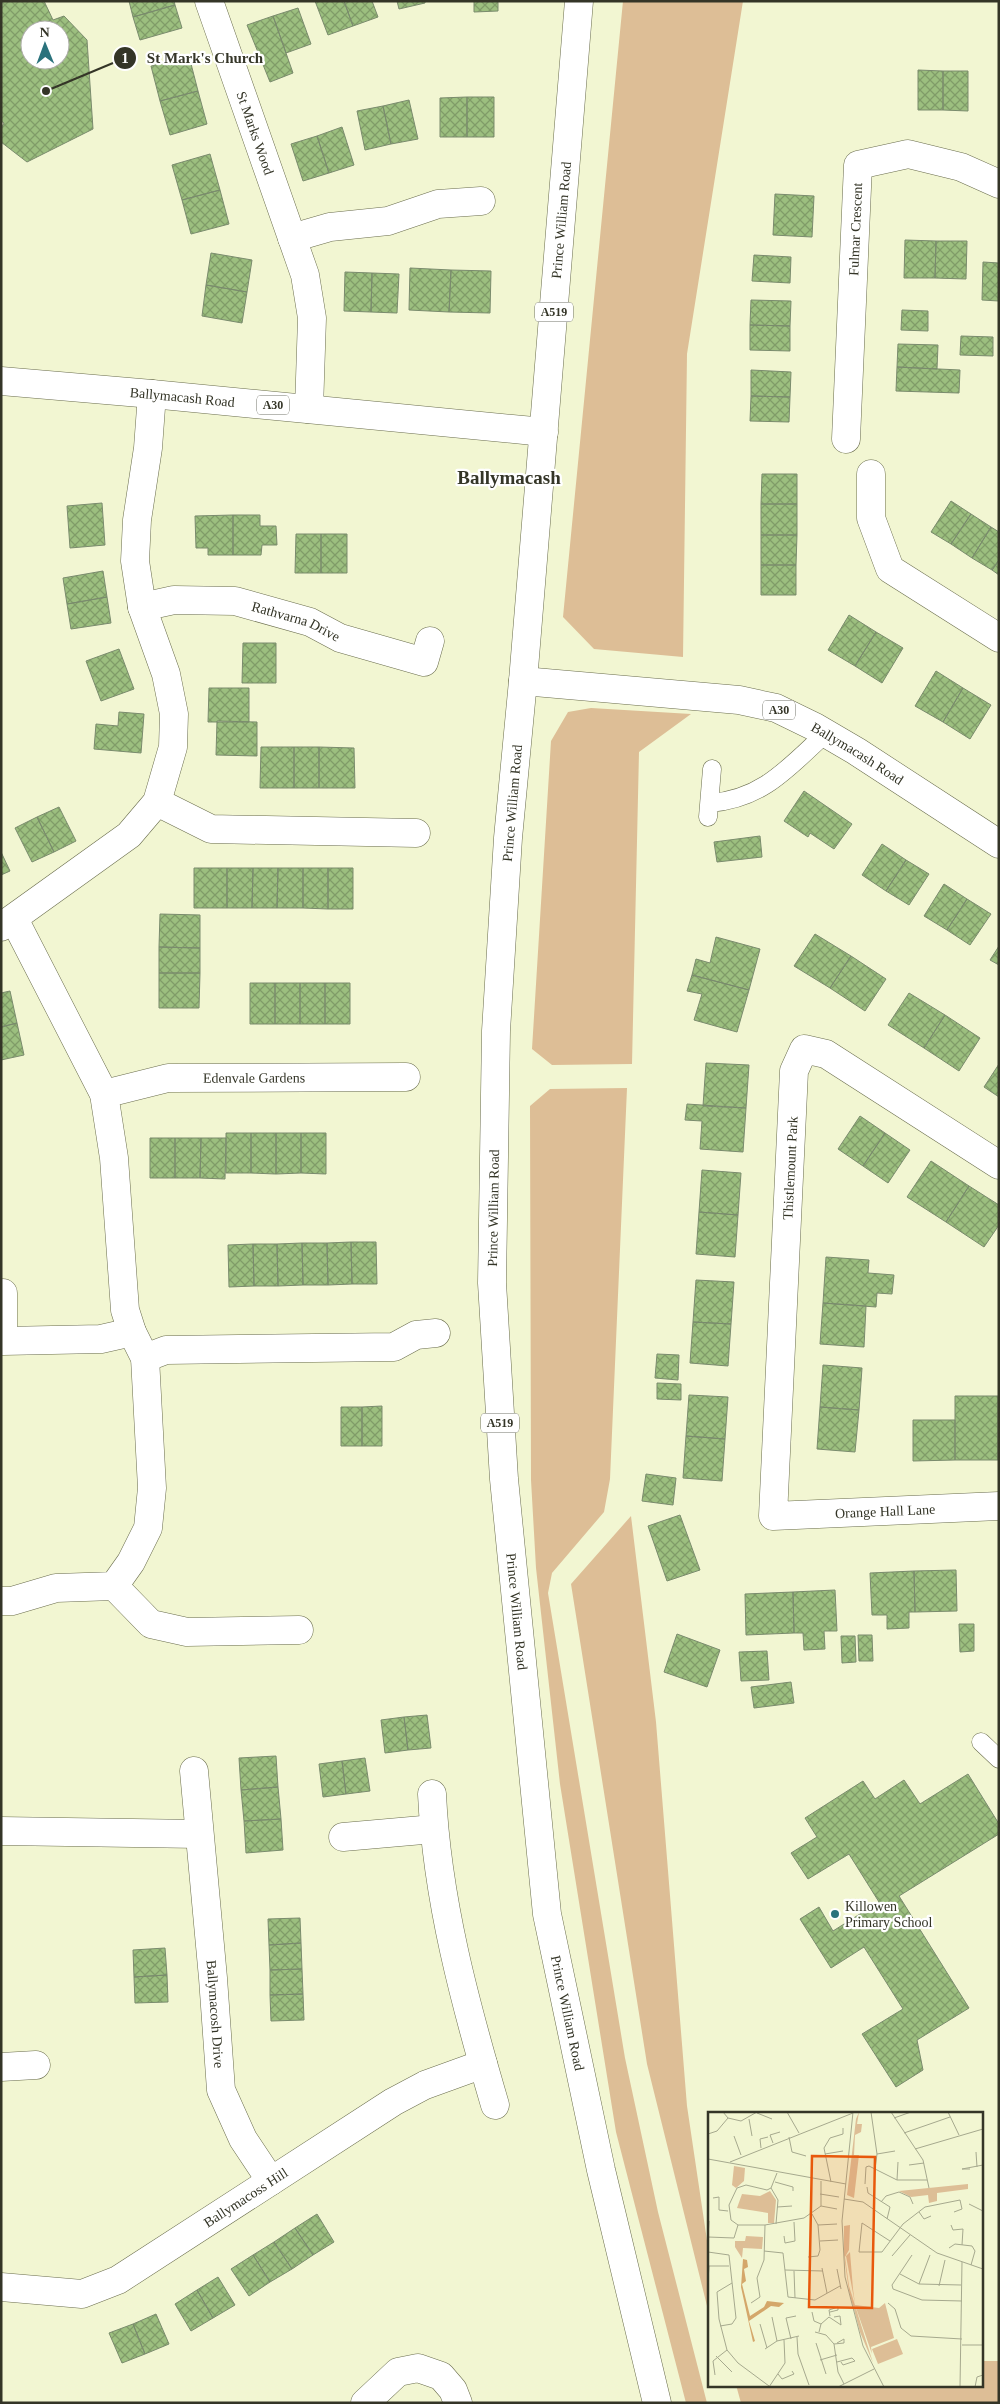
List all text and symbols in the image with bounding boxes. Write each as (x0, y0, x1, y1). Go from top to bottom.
north arrow (20, 20, 70, 70)
text: N (40, 25, 50, 40)
callout: St Mark's Church (112, 43, 274, 73)
text: 1 (121, 50, 129, 66)
text: St Mark's Church (147, 50, 264, 66)
street label: St Marks Wood (233, 90, 276, 177)
street label: Prince William Road (549, 161, 574, 279)
street label: Fulmar Crescent (846, 182, 865, 276)
road number: A519 (535, 302, 573, 322)
street label: Ballymacash Road (129, 385, 235, 410)
road number: A30 (257, 396, 289, 414)
district label: Ballymacash (457, 467, 561, 488)
street label: Rathvarna Drive (250, 599, 342, 645)
road number: A30 (763, 700, 795, 720)
street label: Ballymacash Road (809, 720, 906, 788)
street label: Prince William Road (500, 744, 525, 862)
street label: Edenvale Gardens (203, 1070, 305, 1086)
street label: Thistlemount Park (780, 1116, 801, 1220)
street label: Prince William Road (485, 1149, 502, 1267)
road number: A519 (481, 1414, 519, 1432)
street label: Orange Hall Lane (835, 1502, 936, 1521)
street label: Prince William Road (503, 1552, 530, 1671)
place label: Killowen Primary School (845, 1899, 933, 1930)
marker: Killowen Primary School (829, 1908, 841, 1920)
street label: Prince William Road (548, 1954, 587, 2072)
street label: Ballymacosh Drive (203, 1959, 226, 2069)
inset map (708, 2112, 982, 2386)
street label: Ballymacoss Hill (201, 2165, 291, 2230)

